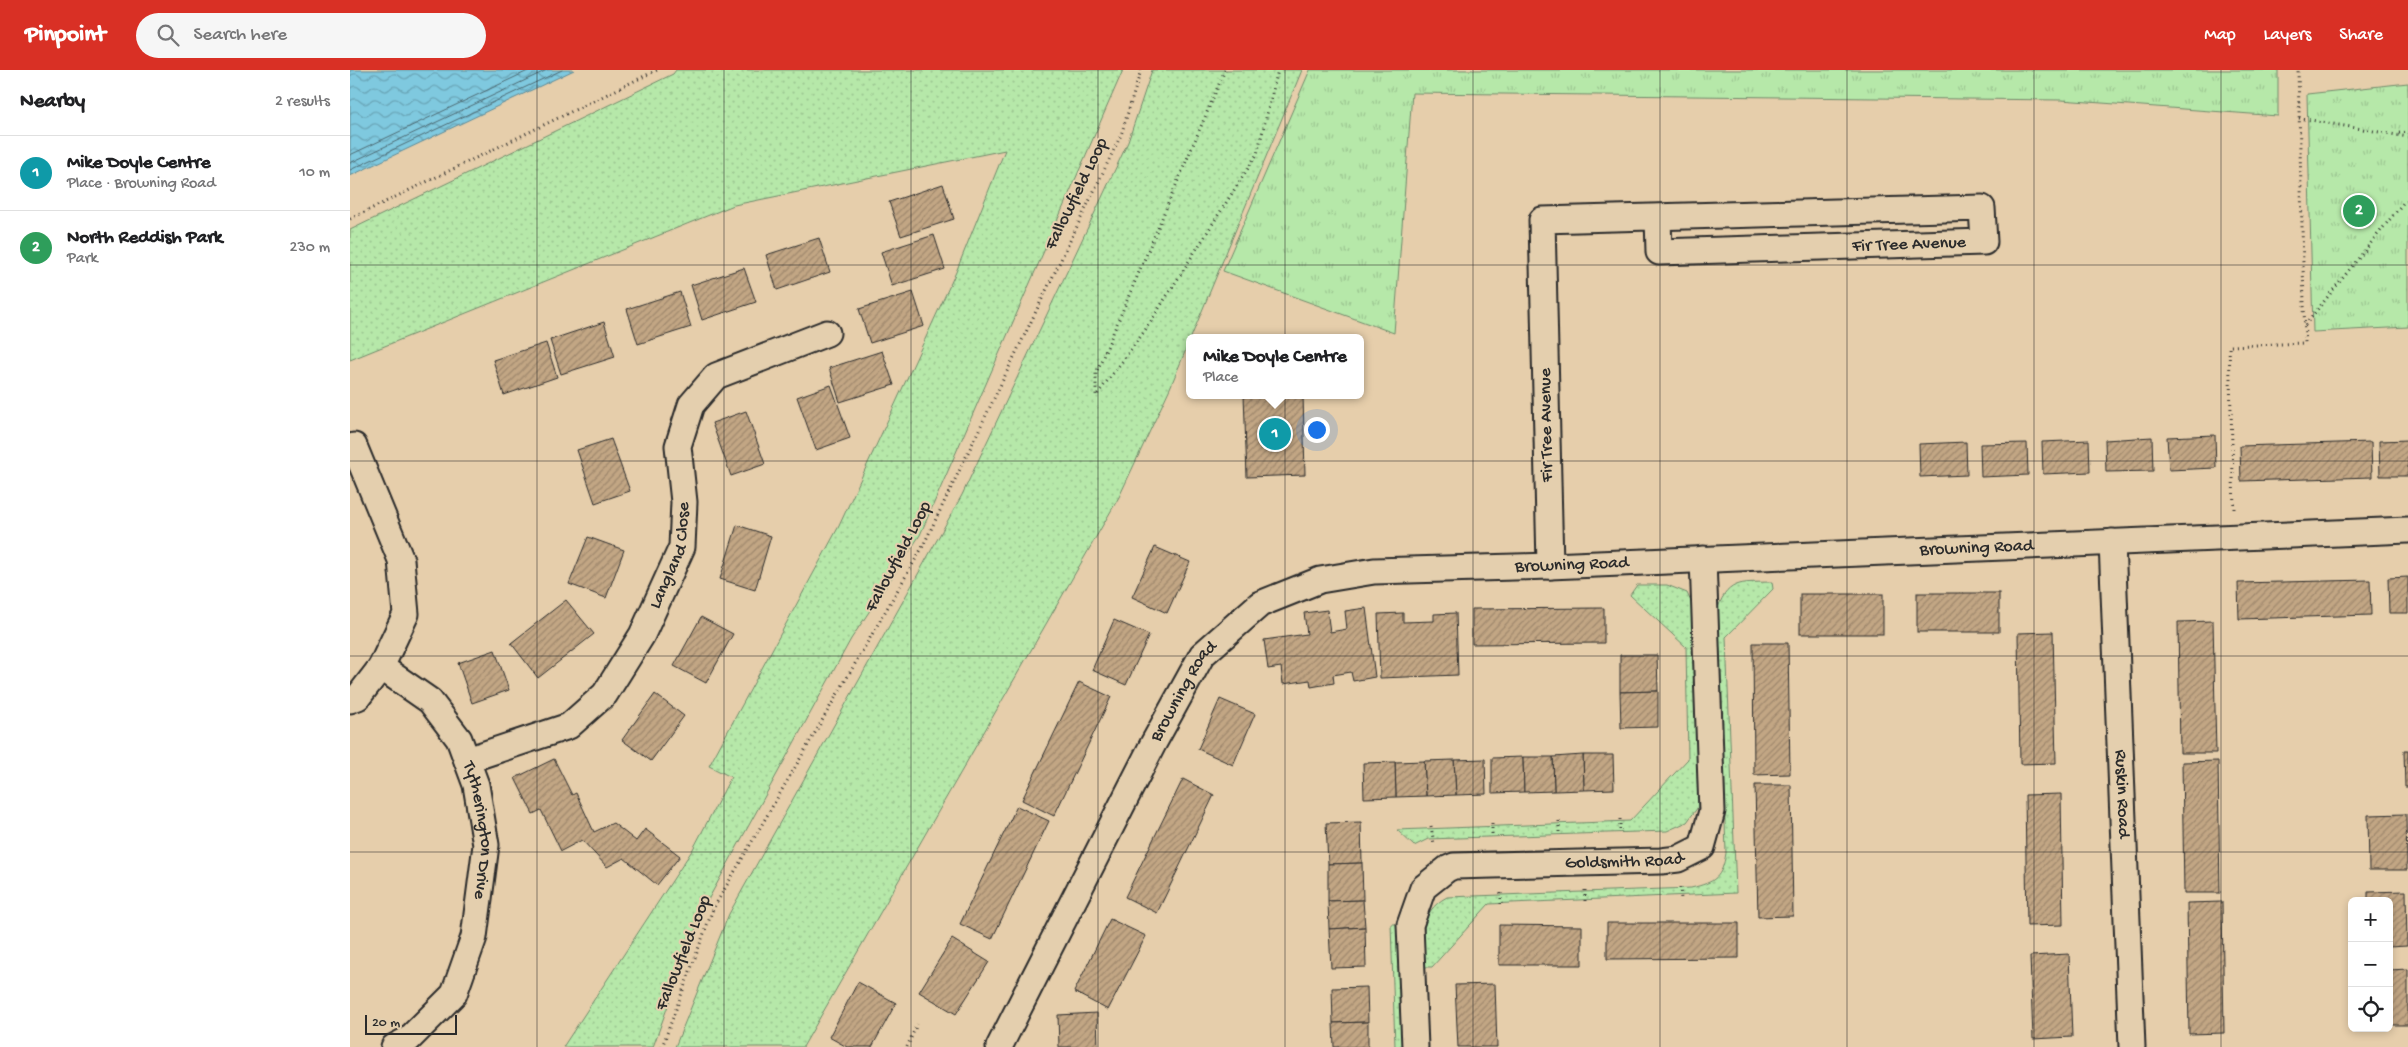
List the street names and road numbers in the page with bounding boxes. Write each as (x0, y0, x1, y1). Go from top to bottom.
street label: Fallowfield Loop (1040, 134, 1113, 254)
street label: Fir Tree Avenue (1851, 232, 1967, 258)
street label: Fir Tree Avenue (1535, 367, 1559, 483)
street label: Fallowfield Loop (861, 498, 937, 617)
street label: Langland Close (645, 501, 695, 612)
street label: Browning Road (1918, 535, 2035, 561)
street label: Browning Road (1514, 552, 1631, 578)
street label: Browning Road (1145, 635, 1222, 746)
street label: Ruskin Road (2110, 749, 2134, 840)
street label: Tytherington Drive (457, 757, 497, 901)
street label: Goldsmith Road (1565, 846, 1689, 874)
street label: Fallowfield Loop (651, 892, 717, 1014)

